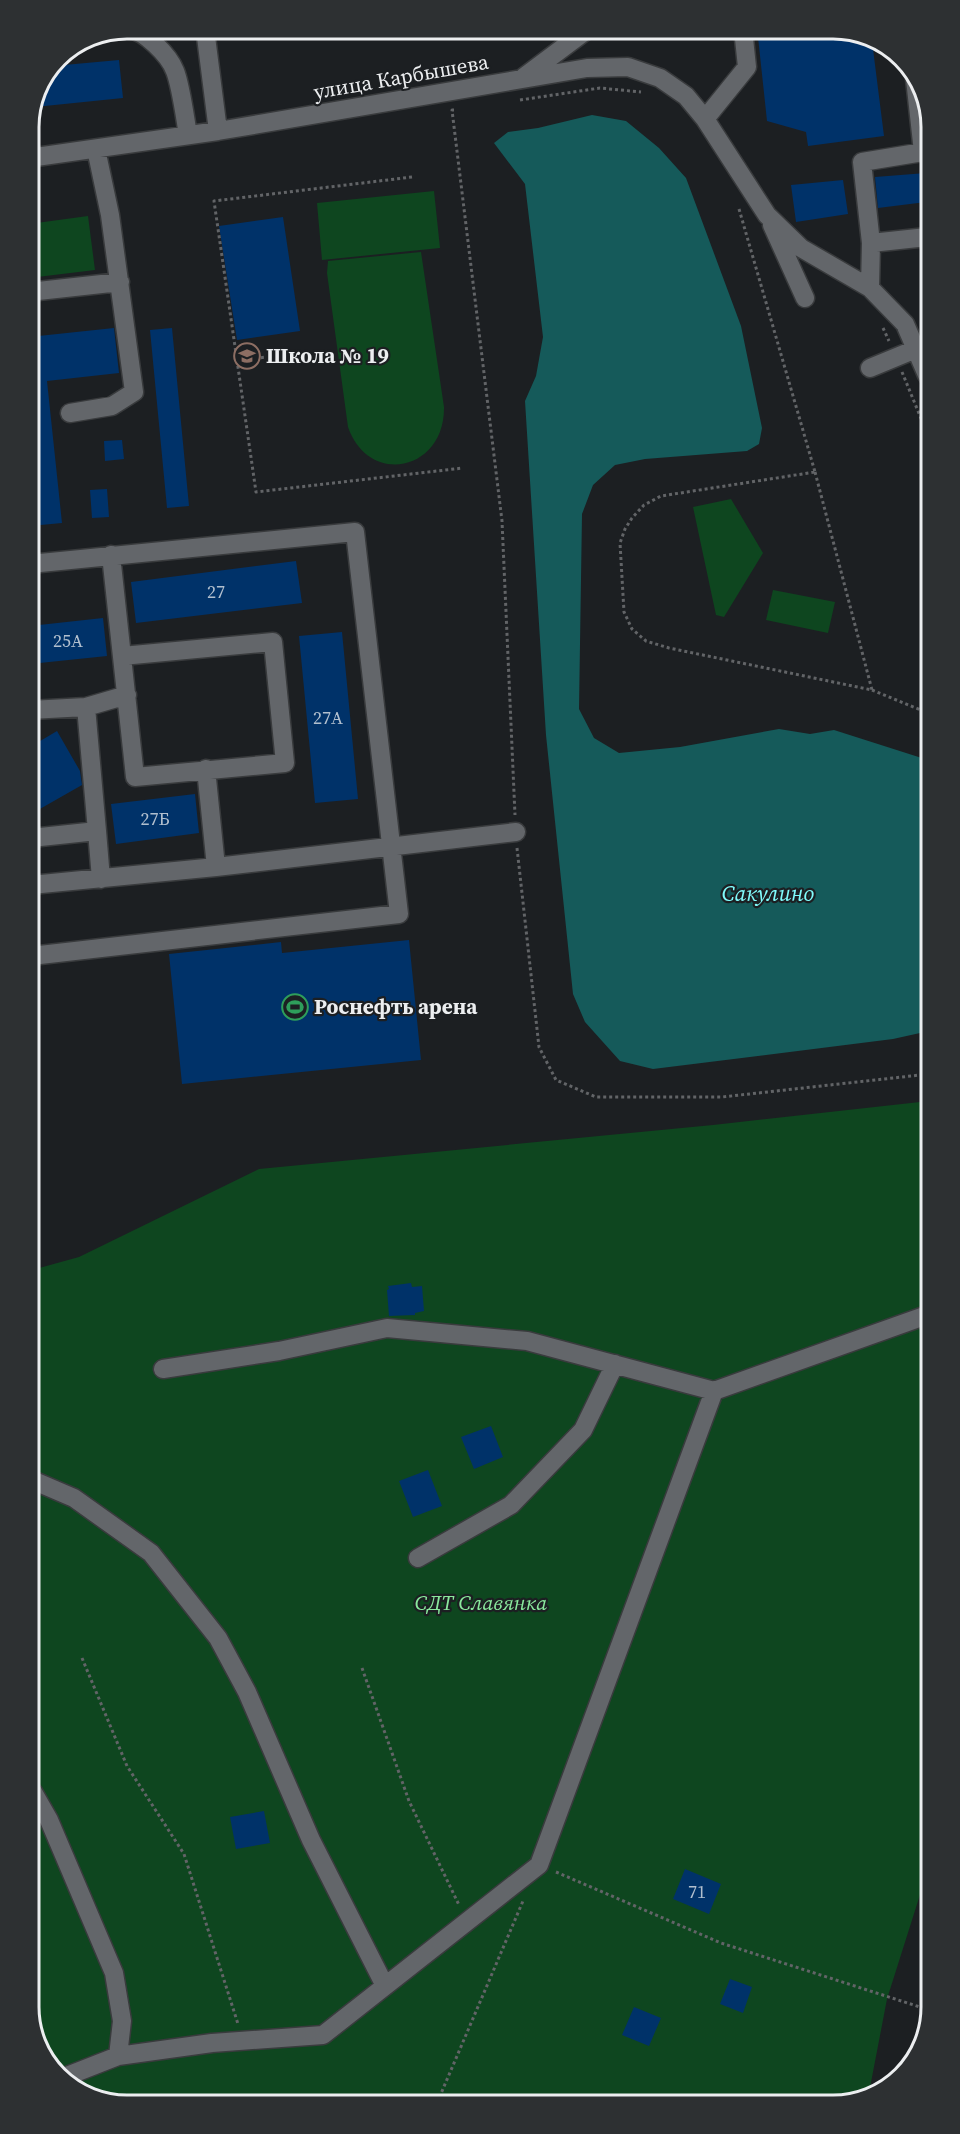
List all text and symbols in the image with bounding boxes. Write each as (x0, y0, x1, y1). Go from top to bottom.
street label: улица Карбышева (311, 47, 491, 106)
school or university icon: Школа № 19 (232, 341, 262, 371)
place label: Школа № 19 (266, 341, 389, 370)
house number: 27 (207, 579, 225, 604)
house number: 25А (53, 628, 83, 653)
house number: 27А (313, 705, 343, 730)
house number: 27Б (140, 806, 170, 831)
water label: Сакулино (722, 878, 815, 908)
sports icon: Роснефть арена (280, 992, 310, 1022)
place label: Роснефть арена (314, 992, 478, 1021)
park label: СДТ Славянка (415, 1588, 547, 1617)
house number: 71 (688, 1879, 706, 1904)

